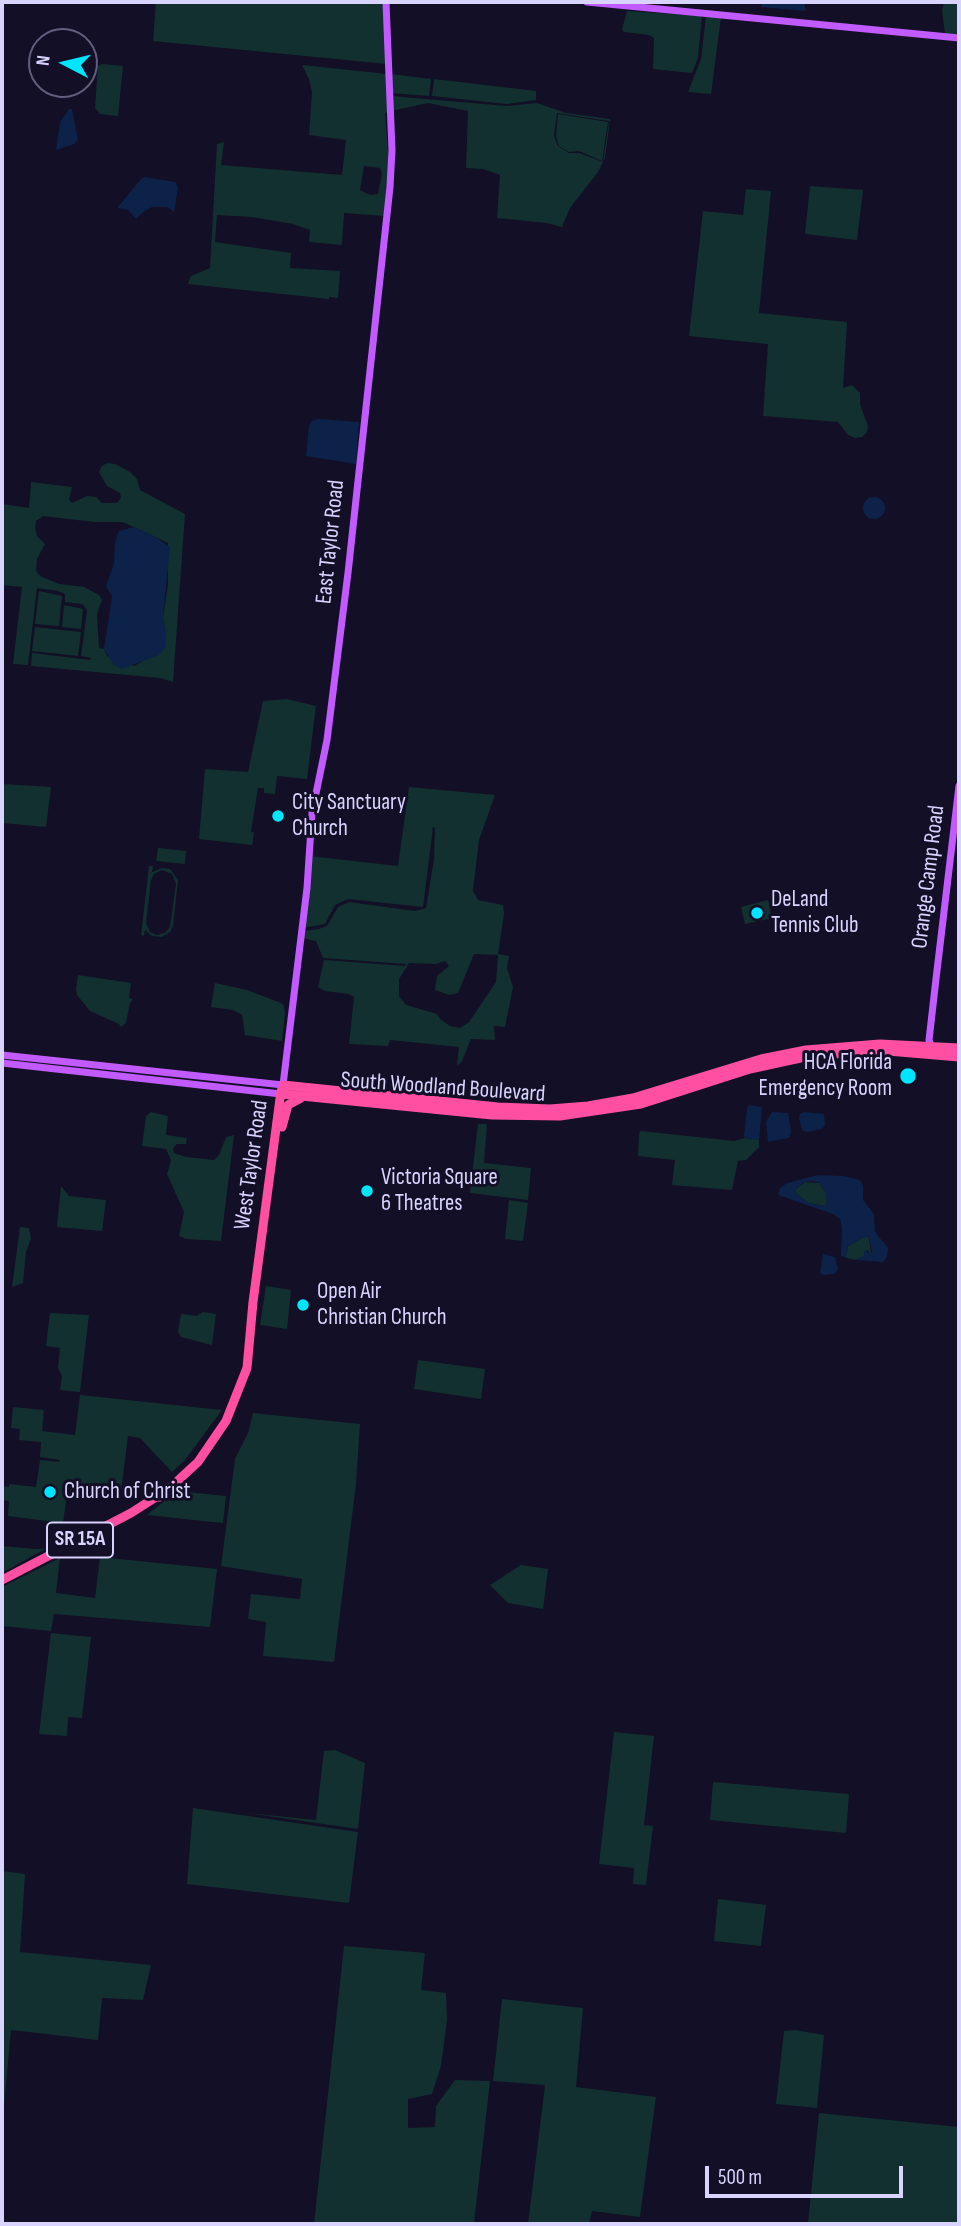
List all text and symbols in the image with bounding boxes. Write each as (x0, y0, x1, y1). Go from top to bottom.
north arrow (28, 28, 98, 98)
text: N (32, 54, 56, 67)
street label: East Taylor Road (311, 479, 351, 605)
place label: City Sanctuary Church (292, 789, 406, 843)
street label: Orange Camp Road (907, 804, 951, 950)
marker: City Sanctuary Church (270, 808, 286, 824)
place label: DeLand Tennis Club (771, 886, 859, 940)
marker: DeLand Tennis Club (749, 905, 765, 921)
place label: HCA Florida Emergency Room (759, 1049, 892, 1103)
marker: HCA Florida Emergency Room (898, 1066, 918, 1086)
street label: South Woodland Boulevard (340, 1067, 546, 1109)
street label: West Taylor Road (229, 1098, 275, 1232)
place label: Victoria Square 6 Theatres (381, 1164, 498, 1218)
marker: Victoria Square 6 Theatres (359, 1183, 375, 1199)
place label: Open Air Christian Church (317, 1278, 447, 1332)
marker: Open Air Christian Church (295, 1297, 311, 1313)
place label: Church of Christ (64, 1478, 190, 1506)
marker: Church of Christ (42, 1484, 58, 1500)
road number: SR 15A (47, 1522, 113, 1558)
scale bar (709, 2152, 907, 2196)
text: 500 m (718, 2165, 762, 2190)

